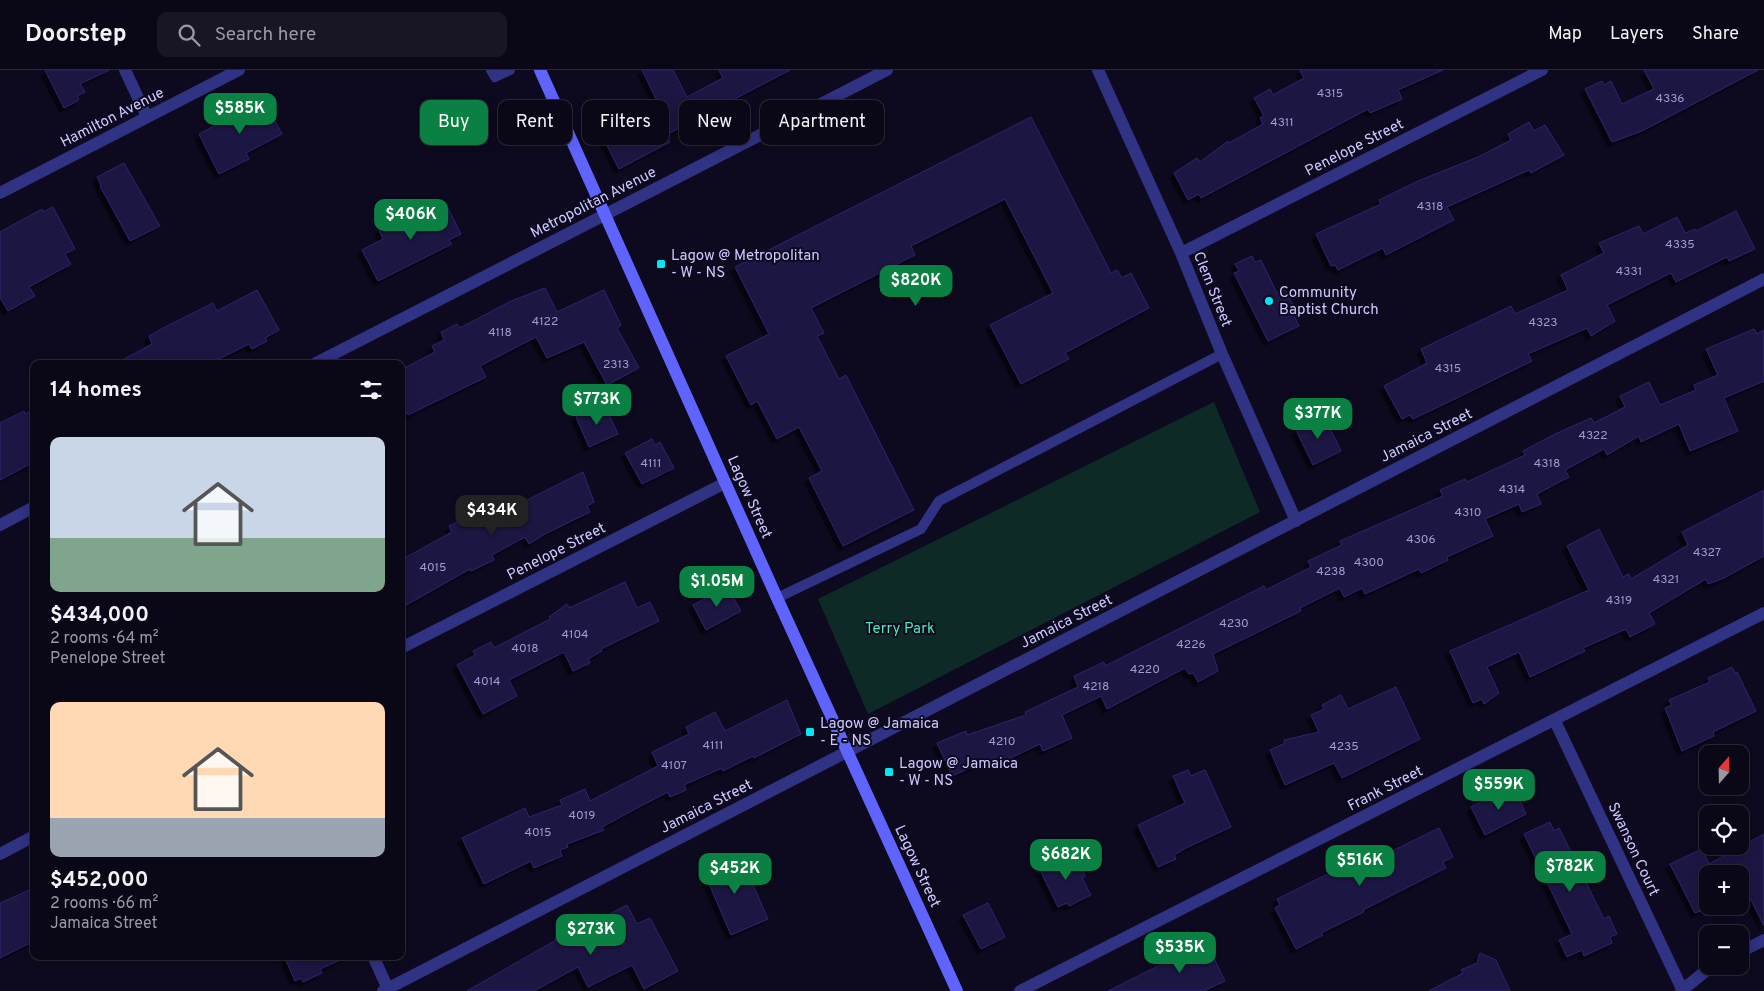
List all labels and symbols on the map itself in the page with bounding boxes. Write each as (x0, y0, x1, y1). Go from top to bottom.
street label: Hamilton Avenue (58, 84, 168, 153)
house number: 4315 (1317, 86, 1343, 102)
house number: 4336 (1655, 91, 1685, 107)
pin: $585K (205, 92, 275, 135)
house number: 4311 (1270, 115, 1294, 131)
street label: Penelope Street (1302, 115, 1407, 181)
street label: Metropolitan Avenue (528, 163, 660, 243)
pin: $406K (376, 198, 446, 241)
house number: 4318 (1417, 199, 1443, 215)
house number: 4335 (1665, 237, 1695, 253)
place label: Lagow @ Metropolitan - W - NS (671, 247, 820, 283)
street label: Clem Street (1188, 249, 1235, 330)
marker: Lagow @ Metropolitan - W - NS (655, 258, 667, 270)
pin: $820K (881, 264, 951, 307)
house number: 4331 (1616, 264, 1642, 280)
place label: Community Baptist Church (1279, 284, 1379, 320)
marker: Community Baptist Church (1263, 295, 1275, 307)
house number: 4122 (532, 314, 558, 330)
house number: 4323 (1528, 315, 1558, 331)
house number: 4118 (488, 325, 512, 341)
house number: 2313 (603, 357, 629, 373)
house number: 4315 (1435, 361, 1461, 377)
pin: $773K (562, 384, 632, 426)
pin: $377K (1283, 398, 1353, 440)
street label: Jamaica Street (1377, 405, 1476, 468)
house number: 4322 (1578, 428, 1608, 444)
street label: Lagow Street (722, 453, 775, 542)
house number: 4111 (641, 456, 661, 472)
house number: 4318 (1534, 456, 1560, 472)
house number: 4314 (1499, 482, 1525, 498)
pin: $434K (457, 494, 527, 537)
house number: 4310 (1455, 505, 1481, 521)
street label: Penelope Street (504, 519, 609, 585)
house number: 4306 (1406, 532, 1436, 548)
house number: 4327 (1693, 545, 1721, 561)
house number: 4300 (1354, 555, 1384, 571)
house number: 4015 (419, 560, 447, 576)
house number: 4238 (1316, 564, 1346, 580)
pin: $1.05M (676, 566, 758, 608)
house number: 4321 (1653, 572, 1679, 588)
street label: Jamaica Street (1017, 591, 1116, 654)
house number: 4319 (1606, 593, 1632, 609)
house number: 4230 (1219, 616, 1249, 632)
park label: Terry Park (865, 620, 935, 639)
house number: 4104 (561, 627, 589, 643)
house number: 4226 (1176, 637, 1206, 653)
house number: 4018 (512, 641, 538, 657)
house number: 4220 (1130, 662, 1160, 678)
house number: 4014 (474, 674, 500, 690)
house number: 4218 (1083, 679, 1109, 695)
place label: Lagow @ Jamaica - E - NS (820, 715, 939, 751)
marker: Lagow @ Jamaica - E - NS (804, 726, 816, 738)
house number: 4210 (989, 734, 1015, 750)
house number: 4111 (703, 738, 723, 754)
house number: 4235 (1329, 739, 1359, 755)
north arrow (1699, 745, 1749, 795)
place label: Lagow @ Jamaica - W - NS (899, 755, 1018, 791)
house number: 4107 (661, 758, 687, 774)
street label: Frank Street (1345, 762, 1427, 816)
marker: Lagow @ Jamaica - W - NS (883, 766, 895, 778)
pin: $559K (1464, 768, 1534, 811)
street label: Jamaica Street (657, 776, 756, 839)
street label: Swanson Court (1603, 800, 1663, 899)
house number: 4019 (569, 808, 595, 824)
street label: Lagow Street (889, 822, 944, 911)
house number: 4015 (524, 825, 552, 841)
pin: $682K (1031, 838, 1101, 881)
pin: $516K (1325, 844, 1395, 887)
pin: $782K (1535, 850, 1605, 893)
pin: $452K (700, 852, 770, 895)
pin: $273K (556, 914, 626, 956)
pin: $535K (1145, 932, 1215, 974)

